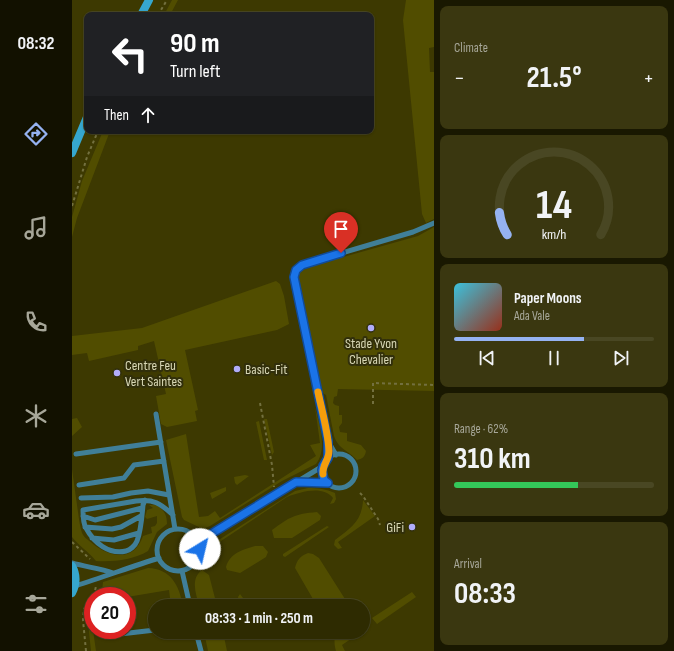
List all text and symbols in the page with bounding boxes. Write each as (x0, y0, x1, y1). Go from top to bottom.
text: 90 m (170, 27, 220, 60)
icon: left (104, 28, 156, 80)
text: 08:32 (17, 33, 55, 54)
text: Climate (454, 40, 488, 56)
text: 21.5° (526, 60, 582, 96)
text: Turn left (170, 61, 221, 82)
text: − (454, 65, 465, 92)
text: + (643, 65, 654, 92)
icon: ahead (137, 104, 159, 126)
text: Then (104, 106, 129, 125)
icon: directions (22, 120, 50, 148)
text: 14 (536, 180, 572, 229)
pin (324, 212, 358, 253)
icon: music (22, 214, 50, 242)
icon: arrive (330, 218, 352, 240)
text: km/h (542, 225, 566, 242)
text: Paper Moons (514, 289, 582, 308)
icon: phone (22, 308, 50, 336)
text: Ada Vale (514, 308, 550, 324)
marker: Stade Yvon Chevalier (366, 323, 376, 333)
place label: Stade Yvon Chevalier (345, 335, 397, 368)
icon: previous (476, 347, 498, 369)
icon: pause (543, 347, 565, 369)
icon: next (610, 347, 632, 369)
place label: Centre Feu Vert Saintes (125, 357, 182, 390)
place label: Basic-Fit (245, 361, 287, 378)
marker: Basic-Fit (232, 364, 242, 374)
marker: Centre Feu Vert Saintes (112, 368, 122, 378)
icon: climate (22, 402, 50, 430)
text: Range · 62% (454, 421, 508, 437)
text: 310 km (454, 441, 531, 477)
icon: car (22, 496, 50, 524)
place label: GiFi (386, 519, 404, 536)
marker: GiFi (407, 522, 417, 532)
position arrow (179, 528, 221, 570)
text: Arrival (454, 556, 482, 572)
text: 08:33 (454, 576, 516, 612)
speed limit sign: 20 (84, 587, 136, 639)
icon: filters (22, 590, 50, 618)
text: 08:33 · 1 min · 250 m (205, 609, 313, 628)

